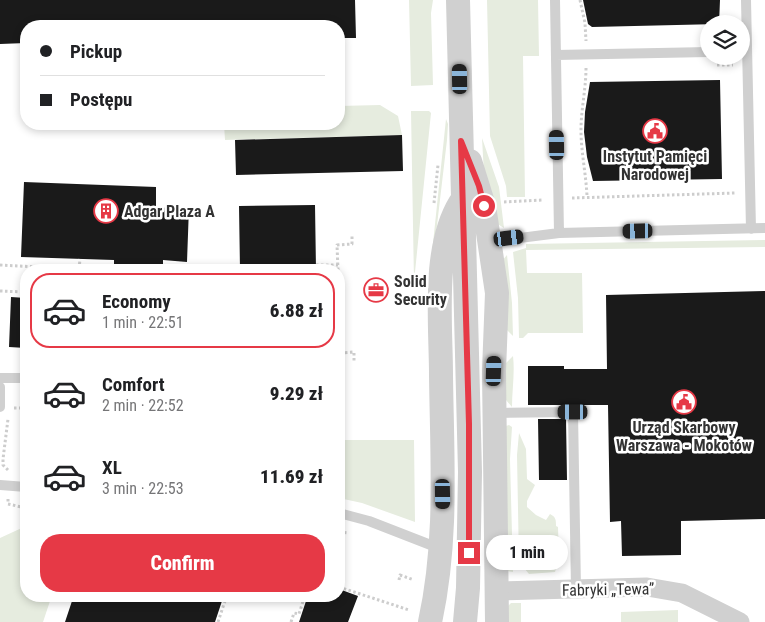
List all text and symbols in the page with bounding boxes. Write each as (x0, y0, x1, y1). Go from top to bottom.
map controls (700, 15, 750, 65)
button: layers (700, 15, 750, 65)
text: Pickup (70, 40, 122, 63)
car (452, 64, 467, 94)
text: Postępu (70, 88, 132, 111)
public building icon: Instytut Pamięci Narodowej (642, 118, 668, 144)
car (549, 130, 564, 160)
place label: Instytut Pamięci Narodowej (603, 147, 707, 184)
route start (473, 195, 495, 217)
building icon: Adgar Plaza A (93, 198, 119, 224)
place label: Adgar Plaza A (124, 202, 215, 221)
car (622, 223, 653, 239)
car (493, 229, 524, 247)
place label: Solid Security (394, 272, 447, 309)
office icon: Solid Security (363, 277, 389, 303)
icon: car (42, 288, 87, 333)
text: Economy (102, 290, 171, 313)
text: 6.88 zł (270, 299, 323, 322)
text: 1 min · 22:51 (102, 313, 184, 332)
car (485, 356, 502, 386)
icon: car (42, 371, 87, 416)
text: Comfort (102, 373, 165, 396)
text: 9.29 zł (270, 382, 323, 405)
public building icon: Urząd Skarbowy Warszawa - Mokotów (671, 389, 697, 415)
text: 2 min · 22:52 (102, 396, 184, 415)
car (558, 405, 588, 420)
place label: Urząd Skarbowy Warszawa - Mokotów (616, 418, 752, 455)
icon: car (42, 454, 87, 499)
text: XL (102, 456, 122, 479)
text: 11.69 zł (260, 465, 323, 488)
text: 3 min · 22:53 (102, 479, 184, 498)
car (435, 479, 450, 509)
button: Confirm (40, 534, 325, 592)
callout: 1 min (486, 536, 569, 570)
route end (458, 542, 480, 564)
text: 1 min (509, 543, 545, 562)
street label: Fabryki „Tewa” (562, 579, 654, 600)

